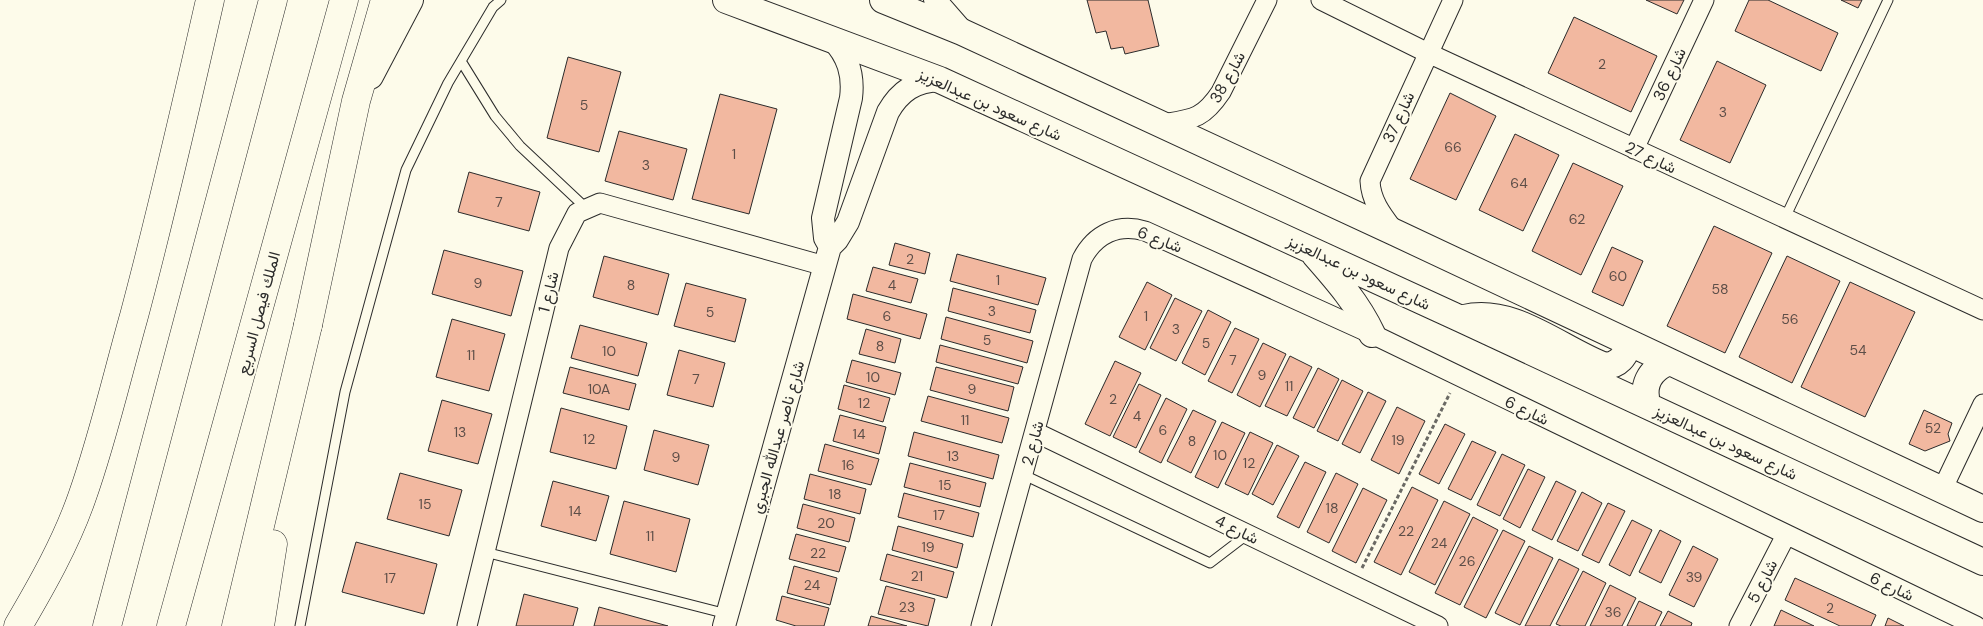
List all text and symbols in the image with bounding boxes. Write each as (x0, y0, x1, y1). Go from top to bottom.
street label: شارع 36 (1648, 44, 1692, 104)
street label: شارع 38 (1205, 48, 1251, 107)
house number: 2 (1598, 55, 1606, 73)
street label: شارع سعود بن عبدالعزيز (913, 63, 1065, 147)
street label: شارع 37 (1377, 88, 1420, 147)
house number: 5 (580, 96, 588, 114)
house number: 3 (1719, 103, 1727, 121)
street label: شارع 27 (1621, 137, 1680, 179)
house number: 66 (1444, 138, 1462, 156)
house number: 1 (732, 145, 736, 163)
house number: 3 (642, 156, 650, 174)
house number: 64 (1510, 174, 1528, 192)
house number: 7 (495, 193, 503, 211)
house number: 62 (1569, 210, 1585, 228)
street label: شارع 6 (1134, 221, 1185, 259)
street label: شارع سعود بن عبدالعزيز (1283, 230, 1434, 316)
street label: الملك فيصل السريع (232, 249, 286, 377)
house number: 2 (906, 250, 914, 268)
house number: 60 (1609, 267, 1627, 285)
street label: شارع 1 (533, 269, 565, 315)
house number: 1 (996, 271, 1000, 289)
house number: 9 (474, 274, 483, 292)
house number: 8 (627, 276, 635, 294)
house number: 4 (888, 276, 897, 294)
house number: 58 (1711, 280, 1729, 298)
house number: 3 (988, 302, 996, 320)
house number: 5 (706, 303, 714, 321)
house number: 6 (883, 307, 891, 325)
house number: 1 (1144, 307, 1148, 325)
house number: 56 (1781, 310, 1799, 328)
house number: 3 (1172, 320, 1180, 338)
house number: 5 (983, 331, 991, 349)
house number: 5 (1202, 334, 1210, 352)
house number: 8 (876, 337, 884, 355)
house number: 54 (1849, 341, 1867, 359)
house number: 10 (602, 342, 616, 360)
house number: 11 (467, 346, 475, 364)
house number: 7 (1229, 351, 1237, 369)
street label: شارع ناصر عبدالله الجبري (746, 358, 812, 517)
house number: 9 (1258, 366, 1267, 384)
house number: 10 (866, 368, 880, 386)
house number: 7 (692, 370, 700, 388)
house number: 11 (1285, 377, 1293, 395)
house number: 10A (588, 380, 610, 398)
house number: 9 (968, 380, 977, 398)
house number: 2 (1109, 390, 1117, 408)
street label: شارع 6 (1501, 391, 1552, 431)
house number: 12 (858, 394, 870, 412)
street label: شارع سعود بن عبدالعزيز (1650, 400, 1801, 486)
house number: 4 (1133, 407, 1142, 425)
house number: 11 (961, 411, 969, 429)
street label: شارع 2 (1016, 418, 1049, 468)
house number: 52 (1925, 419, 1941, 437)
house number: 6 (1159, 421, 1167, 439)
house number: 13 (454, 423, 466, 441)
house number: 14 (853, 425, 866, 443)
house number: 12 (583, 430, 595, 448)
house number: 19 (1391, 431, 1405, 449)
house number: 8 (1188, 432, 1196, 450)
house number: 10 (1213, 446, 1227, 464)
house number: 13 (947, 447, 959, 465)
house number: 9 (672, 448, 681, 466)
house number: 12 (1243, 454, 1255, 472)
house number: 16 (841, 456, 855, 474)
house number: 15 (939, 476, 951, 494)
house number: 18 (829, 485, 841, 503)
house number: 15 (419, 495, 431, 513)
house number: 18 (1326, 499, 1338, 517)
house number: 14 (569, 502, 582, 520)
house number: 17 (933, 506, 945, 524)
street label: شارع 4 (1211, 510, 1262, 550)
house number: 20 (817, 514, 835, 532)
house number: 22 (1398, 522, 1414, 540)
house number: 11 (646, 527, 654, 545)
house number: 24 (1431, 534, 1448, 552)
house number: 19 (921, 538, 935, 556)
house number: 22 (810, 544, 826, 562)
house number: 26 (1459, 552, 1475, 570)
street label: شارع 5 (1743, 556, 1783, 607)
house number: 21 (911, 567, 923, 585)
street label: شارع 6 (1866, 567, 1917, 607)
house number: 39 (1686, 568, 1703, 586)
house number: 17 (384, 569, 396, 587)
house number: 24 (804, 576, 821, 594)
house number: 23 (899, 598, 915, 616)
house number: 2 (1826, 599, 1834, 617)
house number: 36 (1604, 603, 1622, 621)

